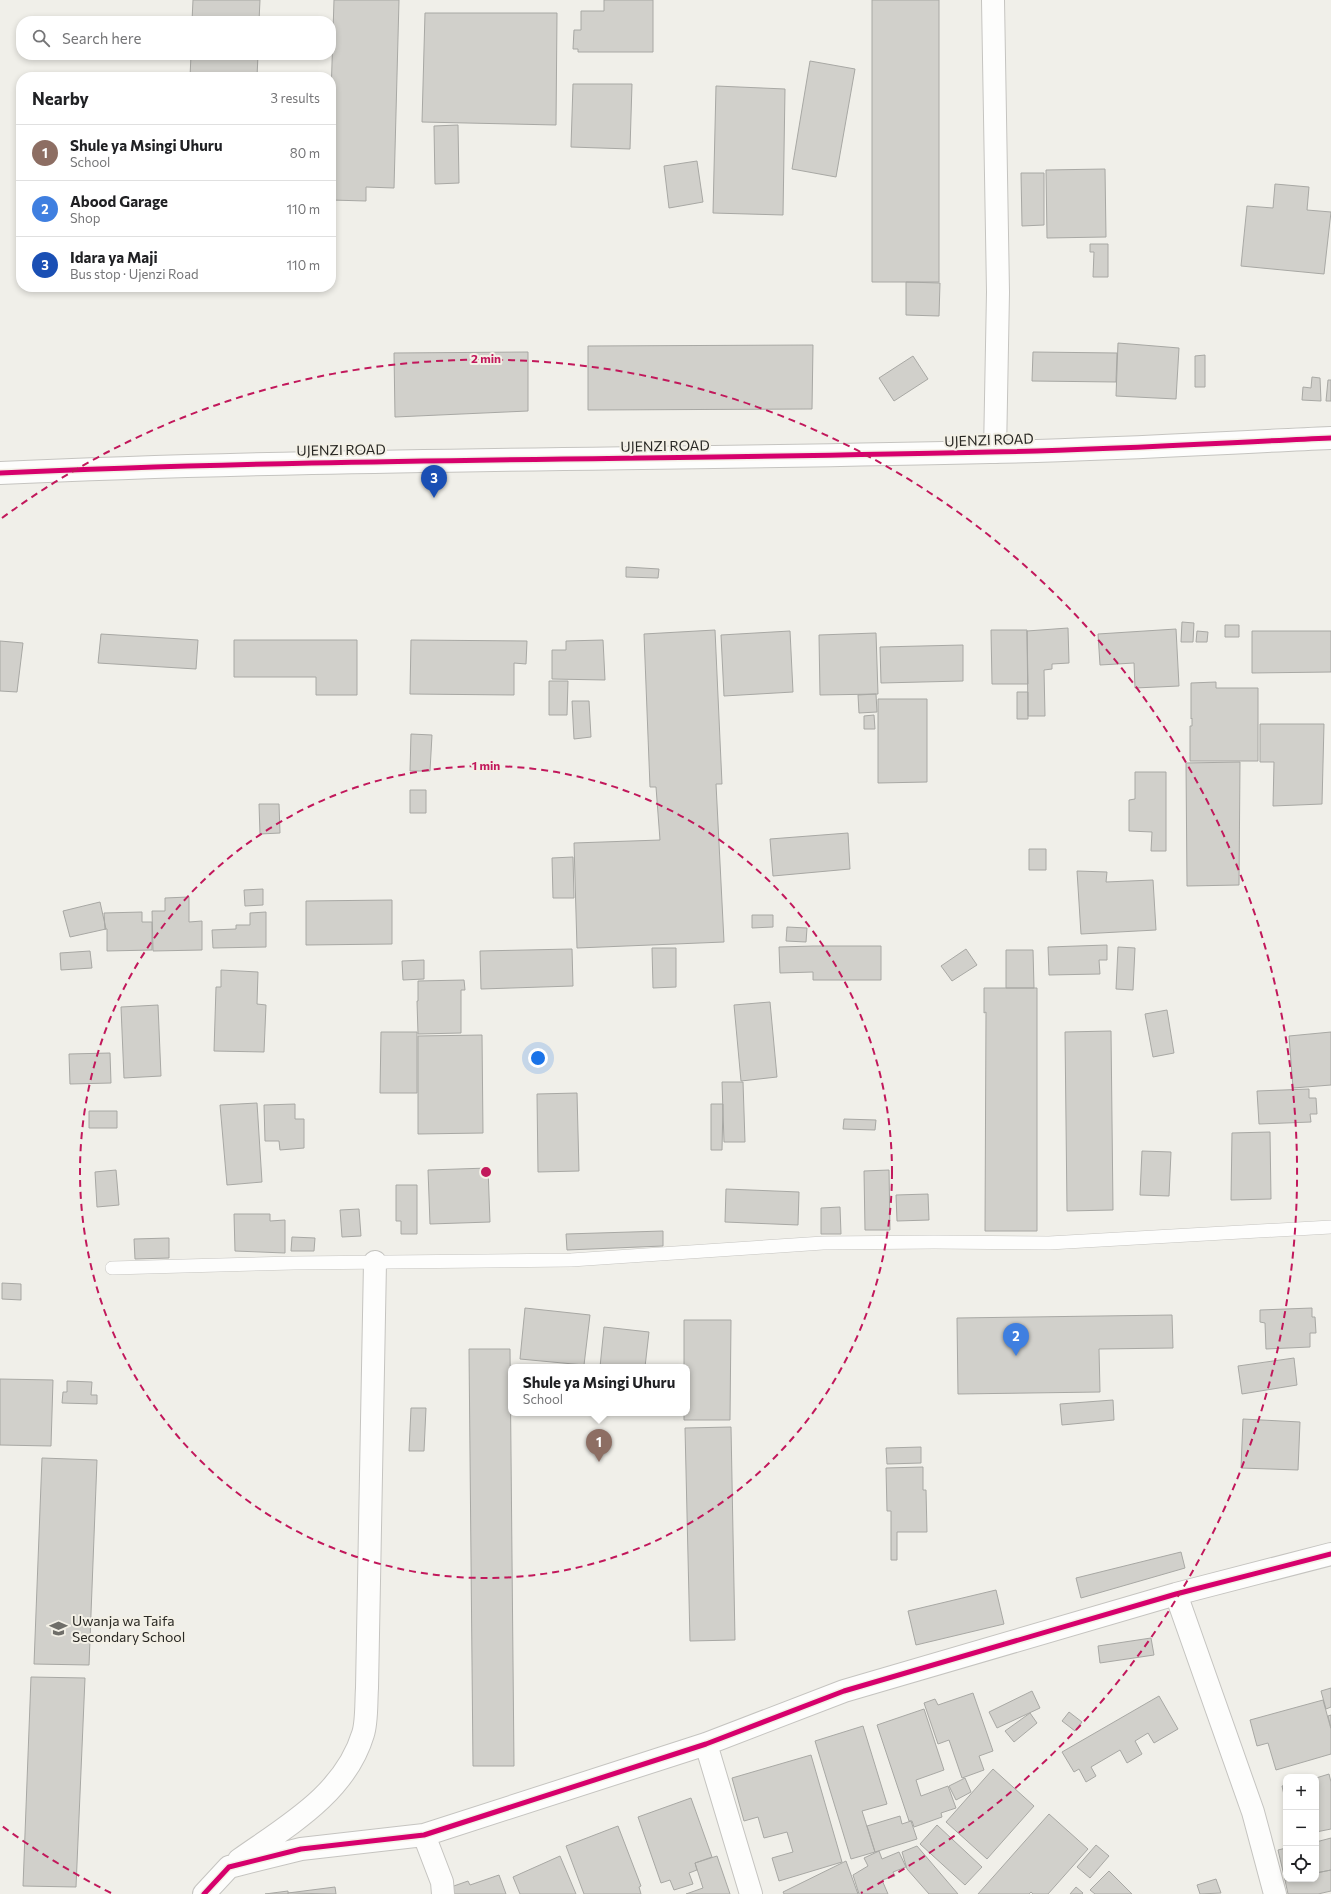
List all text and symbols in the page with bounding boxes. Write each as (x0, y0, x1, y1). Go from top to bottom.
search box (16, 16, 336, 60)
icon: search (30, 27, 52, 49)
text: Search here (62, 29, 141, 47)
text: Nearby (32, 88, 89, 109)
text: 3 results (271, 90, 320, 106)
text: Shule ya Msingi Uhuru (70, 136, 222, 154)
text: 1 (42, 145, 48, 161)
text: 80 m (290, 145, 320, 161)
text: School (70, 154, 110, 170)
text: Abood Garage (70, 192, 168, 210)
text: 2 (41, 201, 49, 217)
text: 110 m (287, 201, 320, 217)
text: Shop (70, 210, 101, 226)
text: Idara ya Maji (70, 248, 158, 266)
text: 3 (41, 257, 49, 273)
text: 110 m (287, 257, 320, 273)
text: Bus stop · Ujenzi Road (70, 266, 198, 282)
text: 2 min (471, 351, 501, 365)
street label: UJENZI ROAD (944, 429, 1034, 450)
street label: UJENZI ROAD (620, 436, 710, 455)
street label: UJENZI ROAD (296, 440, 386, 459)
pin: 3 (421, 465, 447, 498)
text: 1 min (472, 758, 500, 772)
your location (528, 1048, 548, 1068)
centre of rings (479, 1165, 493, 1179)
pin: 2 (1003, 1323, 1029, 1356)
popup (508, 1364, 690, 1416)
text: Shule ya Msingi Uhuru (523, 1373, 675, 1391)
text: School (523, 1391, 563, 1407)
pin: 1 (586, 1429, 612, 1462)
place label: Uwanja wa Taifa Secondary School (72, 1612, 185, 1645)
school or university icon: Uwanja wa Taifa Secondary School (49, 1619, 69, 1639)
map controls (1283, 1774, 1319, 1882)
button: + (1283, 1774, 1319, 1810)
button: − (1283, 1810, 1319, 1846)
button: locate (1283, 1846, 1319, 1882)

